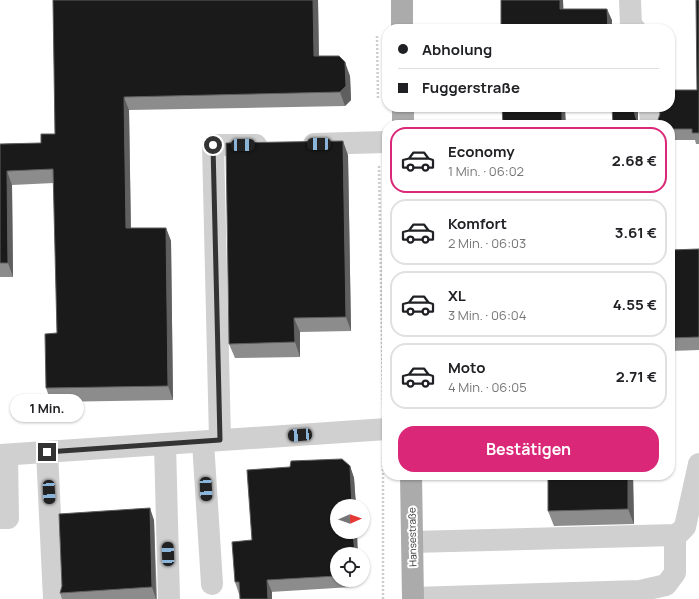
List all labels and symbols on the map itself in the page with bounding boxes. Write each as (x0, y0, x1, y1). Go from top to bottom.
route start (204, 136, 222, 154)
car (307, 138, 331, 150)
car (231, 139, 255, 151)
callout: 1 Min. (10, 394, 84, 422)
car (288, 428, 312, 442)
route end (38, 443, 56, 461)
car (199, 477, 213, 501)
car (42, 480, 56, 504)
north arrow (330, 499, 370, 539)
street label: Hansestraße (404, 507, 420, 567)
car (162, 542, 174, 566)

